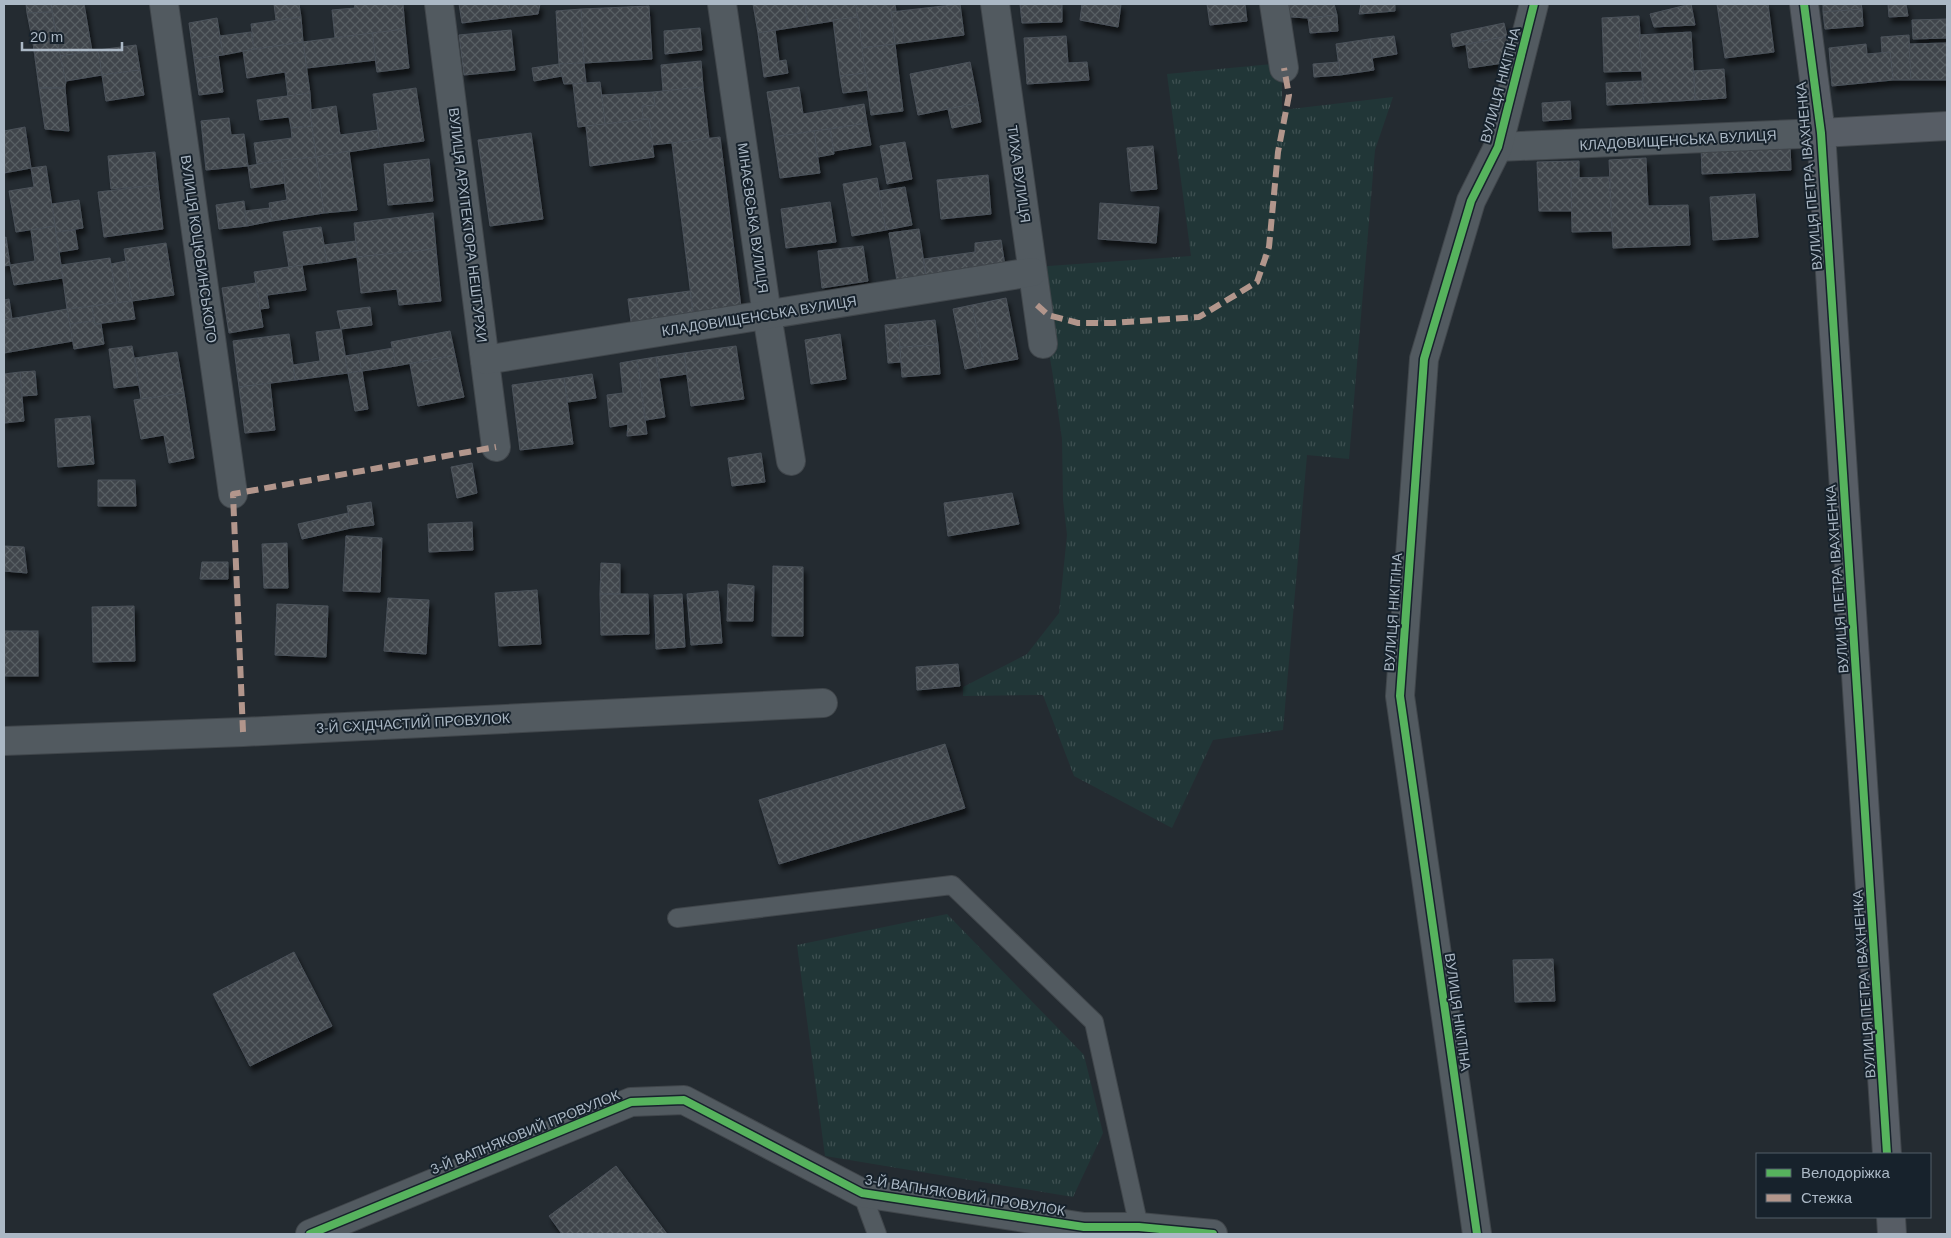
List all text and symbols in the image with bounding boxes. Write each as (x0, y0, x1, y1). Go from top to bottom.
scale bar (22, 20, 122, 52)
street label: ВУЛИЦЯ НІКІТІНА (1477, 25, 1523, 144)
text: 20 m (30, 28, 63, 45)
street label: ВУЛИЦЯ ПЕТРА ІВАХНЕНКА (1793, 81, 1825, 271)
street label: ВУЛИЦЯ АРХІТЕКТОРА НЕШТУРХИ (446, 107, 490, 343)
street label: ТИХА ВУЛИЦЯ (1004, 124, 1034, 224)
street label: КЛАДОВИЩЕНСЬКА ВУЛИЦЯ (1579, 127, 1777, 153)
street label: МІНАЄВСЬКА ВУЛИЦЯ (735, 142, 771, 294)
street label: ВУЛИЦЯ КОЦЮБИНСЬКОГО (178, 154, 220, 344)
street label: КЛАДОВИЩЕНСЬКА ВУЛИЦЯ (660, 293, 858, 339)
street label: ВУЛИЦЯ ПЕТРА ІВАХНЕНКА (1822, 484, 1852, 674)
street label: ВУЛИЦЯ НІКІТІНА (1381, 552, 1405, 672)
street label: 3-Й СХІДЧАСТИЙ ПРОВУЛОК (316, 709, 511, 736)
street label: ВУЛИЦЯ ПЕТРА ІВАХНЕНКА (1849, 889, 1879, 1079)
street label: ВУЛИЦЯ НІКІТІНА (1442, 952, 1474, 1073)
street label: 3-Й ВАПНЯКОВИЙ ПРОВУЛОК (428, 1085, 623, 1177)
legend (1756, 1153, 1931, 1218)
text: Велодоріжка (1801, 1164, 1890, 1181)
street label: 3-Й ВАПНЯКОВИЙ ПРОВУЛОК (864, 1170, 1067, 1219)
text: Стежка (1801, 1189, 1853, 1206)

